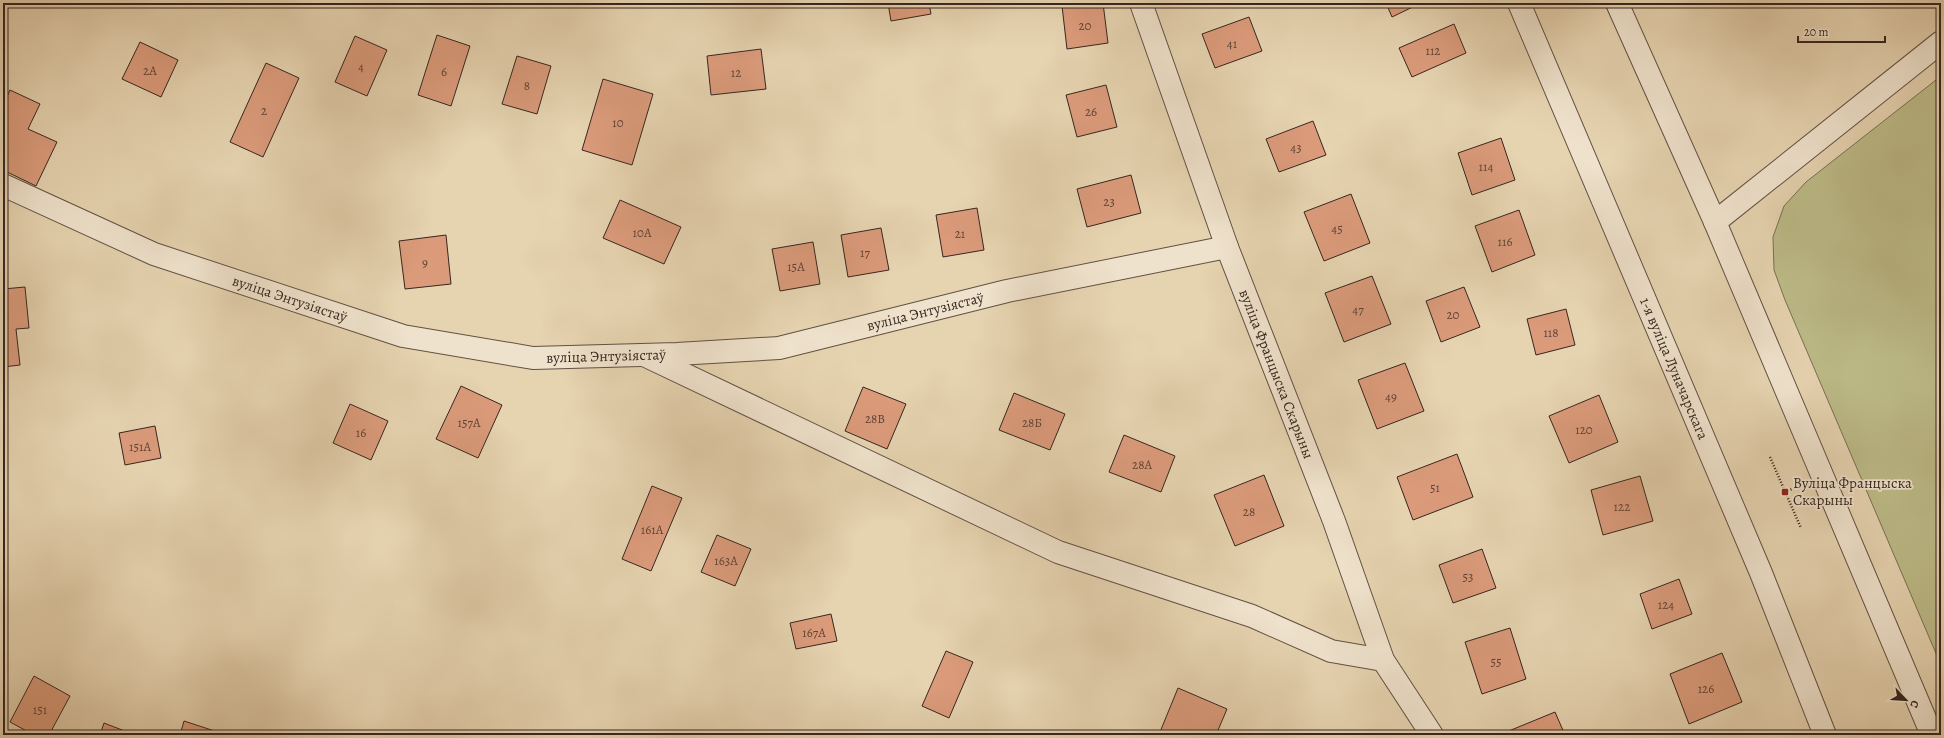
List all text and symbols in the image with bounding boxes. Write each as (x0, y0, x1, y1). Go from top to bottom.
house number: 20 (1078, 17, 1092, 34)
scale bar (1798, 18, 1885, 44)
text: 20 m (1804, 24, 1828, 40)
house number: 41 (1227, 35, 1238, 52)
house number: 112 (1425, 42, 1441, 59)
house number: 4 (358, 58, 364, 75)
house number: 2А (143, 62, 157, 79)
house number: 6 (441, 63, 447, 80)
house number: 12 (731, 64, 741, 81)
house number: 8 (524, 77, 530, 94)
house number: 2 (261, 102, 267, 119)
house number: 26 (1085, 103, 1097, 120)
house number: 10 (612, 114, 624, 131)
house number: 43 (1290, 139, 1302, 156)
house number: 114 (1479, 158, 1494, 175)
house number: 23 (1103, 193, 1115, 210)
house number: 45 (1331, 220, 1343, 237)
house number: 10А (633, 224, 652, 241)
house number: 21 (955, 225, 966, 242)
house number: 116 (1498, 233, 1512, 250)
house number: 17 (860, 244, 870, 261)
house number: 9 (422, 254, 428, 271)
house number: 15А (787, 258, 805, 275)
street label: вуліца Энтузіястаў (230, 270, 350, 327)
street label: вуліца Францыска Скарыны (1234, 286, 1319, 462)
street label: вуліца Энтузіястаў (865, 287, 986, 336)
street label: 1-я вуліца Луначарскага (1635, 294, 1713, 443)
house number: 47 (1352, 301, 1364, 318)
house number: 20 (1446, 306, 1460, 323)
house number: 118 (1543, 324, 1559, 341)
street label: вуліца Энтузіястаў (546, 344, 666, 368)
house number: 49 (1385, 388, 1397, 405)
house number: 28В (865, 410, 885, 427)
house number: 157А (457, 414, 481, 431)
house number: 28Б (1022, 414, 1042, 431)
house number: 120 (1575, 421, 1593, 438)
house number: 16 (356, 424, 366, 441)
house number: 151А (129, 438, 151, 455)
house number: 28А (1132, 456, 1152, 473)
place label: Вуліца Францыска Скарыны (1793, 473, 1912, 510)
house number: 51 (1430, 479, 1441, 496)
marker: Вуліца Францыска Скарыны (1780, 487, 1790, 497)
house number: 122 (1614, 498, 1630, 515)
house number: 28 (1243, 503, 1255, 520)
house number: 161А (641, 521, 664, 538)
house number: 163А (714, 552, 738, 569)
house number: 53 (1463, 568, 1474, 585)
house number: 124 (1658, 596, 1674, 613)
house number: 167А (802, 624, 826, 641)
house number: 55 (1490, 653, 1502, 670)
house number: 126 (1698, 680, 1714, 697)
north arrow (1886, 680, 1926, 720)
text: С (1906, 698, 1923, 710)
house number: 151 (33, 701, 48, 718)

